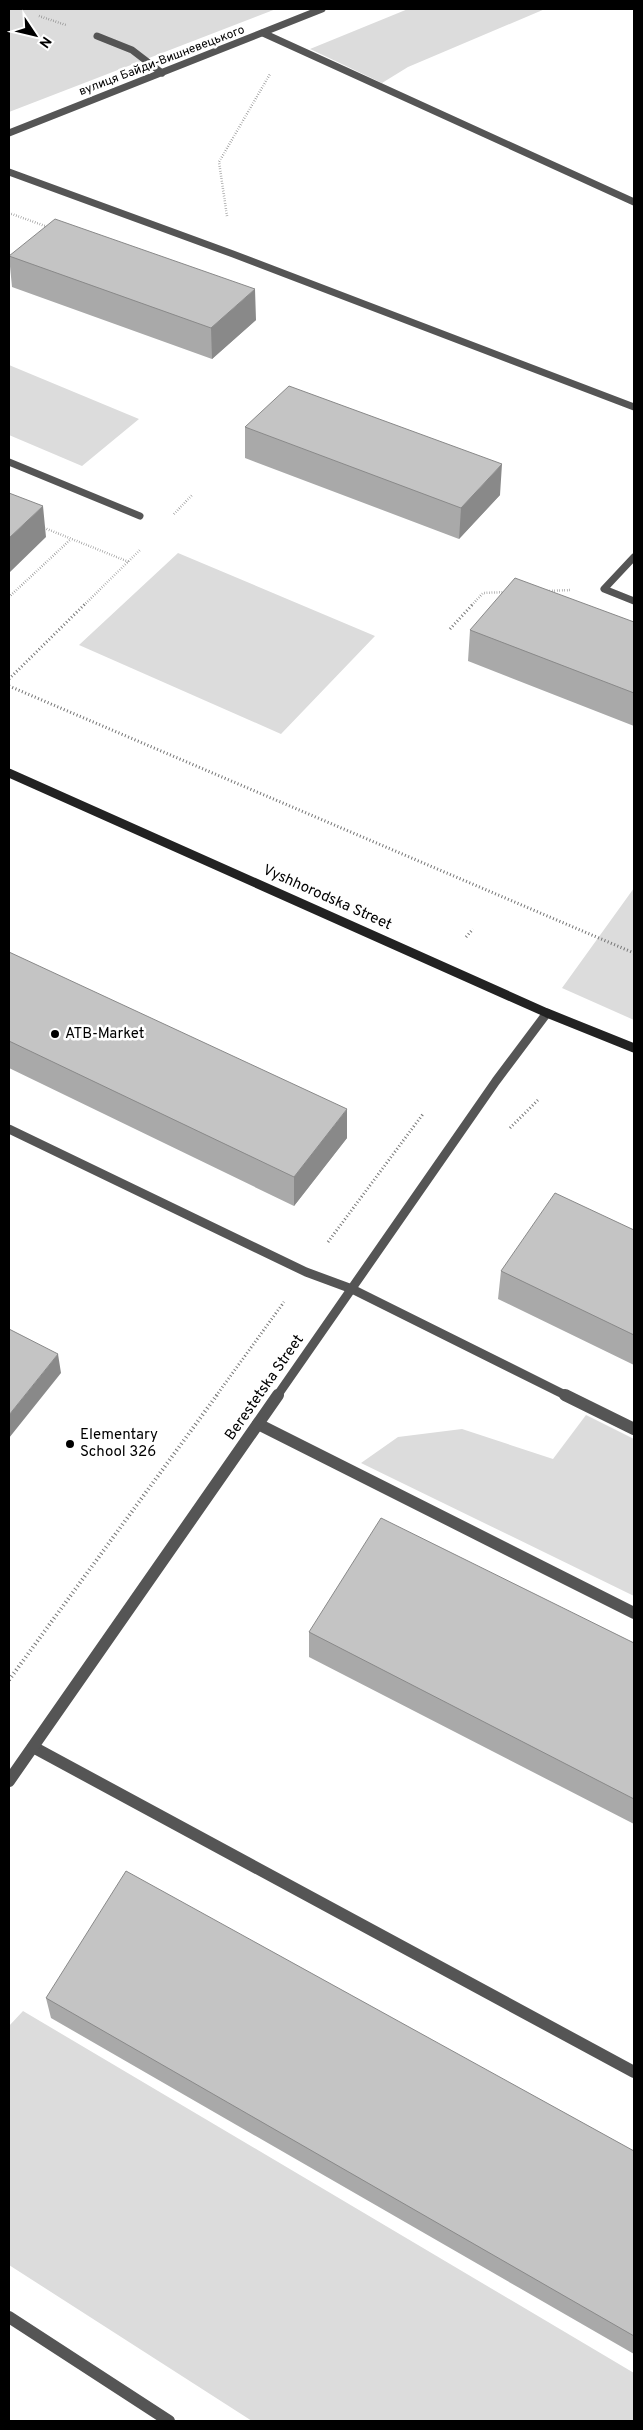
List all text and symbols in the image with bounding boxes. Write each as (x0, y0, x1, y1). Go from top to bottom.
north arrow (10, 10, 60, 60)
street label: вулиця Байди-Вишневецького (77, 22, 247, 100)
text: N (35, 33, 54, 51)
street label: Vyshhorodska Street (260, 861, 394, 935)
place label: ATB-Market (65, 1025, 144, 1044)
marker: ATB-Market (49, 1028, 61, 1040)
street label: Berestetska Street (221, 1331, 309, 1445)
place label: Elementary School 326 (80, 1426, 158, 1462)
marker: Elementary School 326 (64, 1438, 76, 1450)

